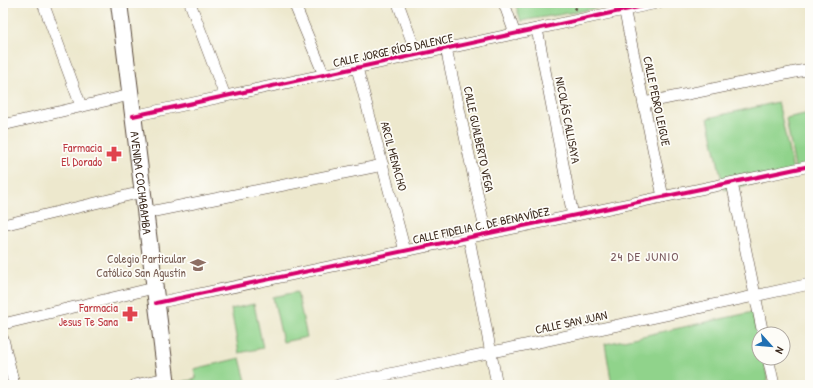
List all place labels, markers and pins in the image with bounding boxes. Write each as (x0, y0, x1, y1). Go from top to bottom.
place label: Farmacia El Dorado (61, 139, 102, 170)
pharmacy icon: Farmacia El Dorado (105, 145, 123, 163)
place label: Colegio Particular Católico San Agustín (96, 250, 186, 281)
school or university icon: Colegio Particular Católico San Agustín (189, 256, 207, 274)
place label: Farmacia Jesus Te Sana (58, 299, 118, 330)
pharmacy icon: Farmacia Jesus Te Sana (121, 305, 139, 323)

